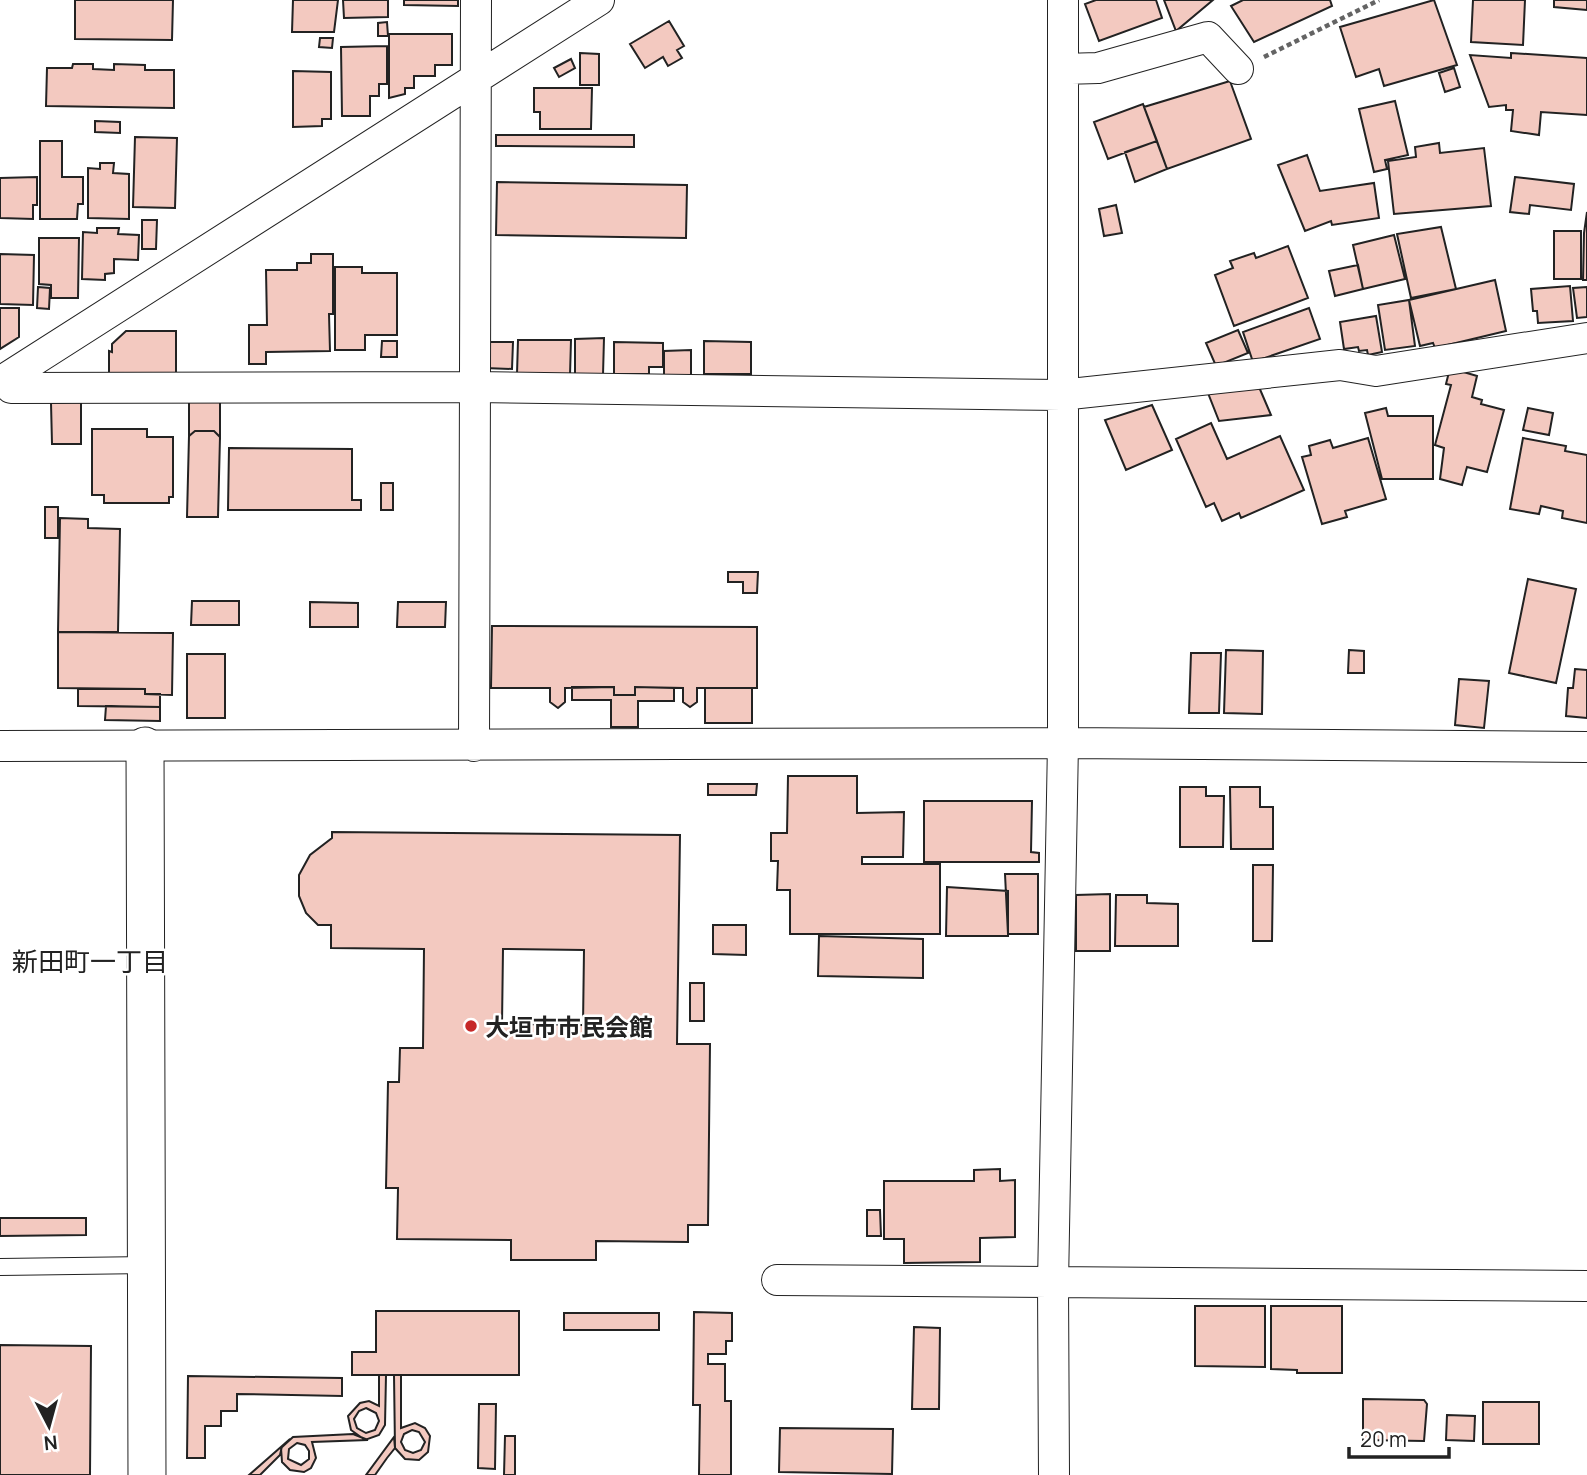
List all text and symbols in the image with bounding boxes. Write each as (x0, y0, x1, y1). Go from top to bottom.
district label: 新田町一丁目 (12, 943, 168, 979)
place label: 大垣市市民会館 (485, 1010, 653, 1043)
marker: 大垣市市民会館 (463, 1018, 479, 1034)
north arrow (14, 1391, 84, 1461)
scale bar (1349, 1416, 1449, 1460)
text: 20 m (1360, 1425, 1407, 1453)
text: N (43, 1429, 59, 1457)

